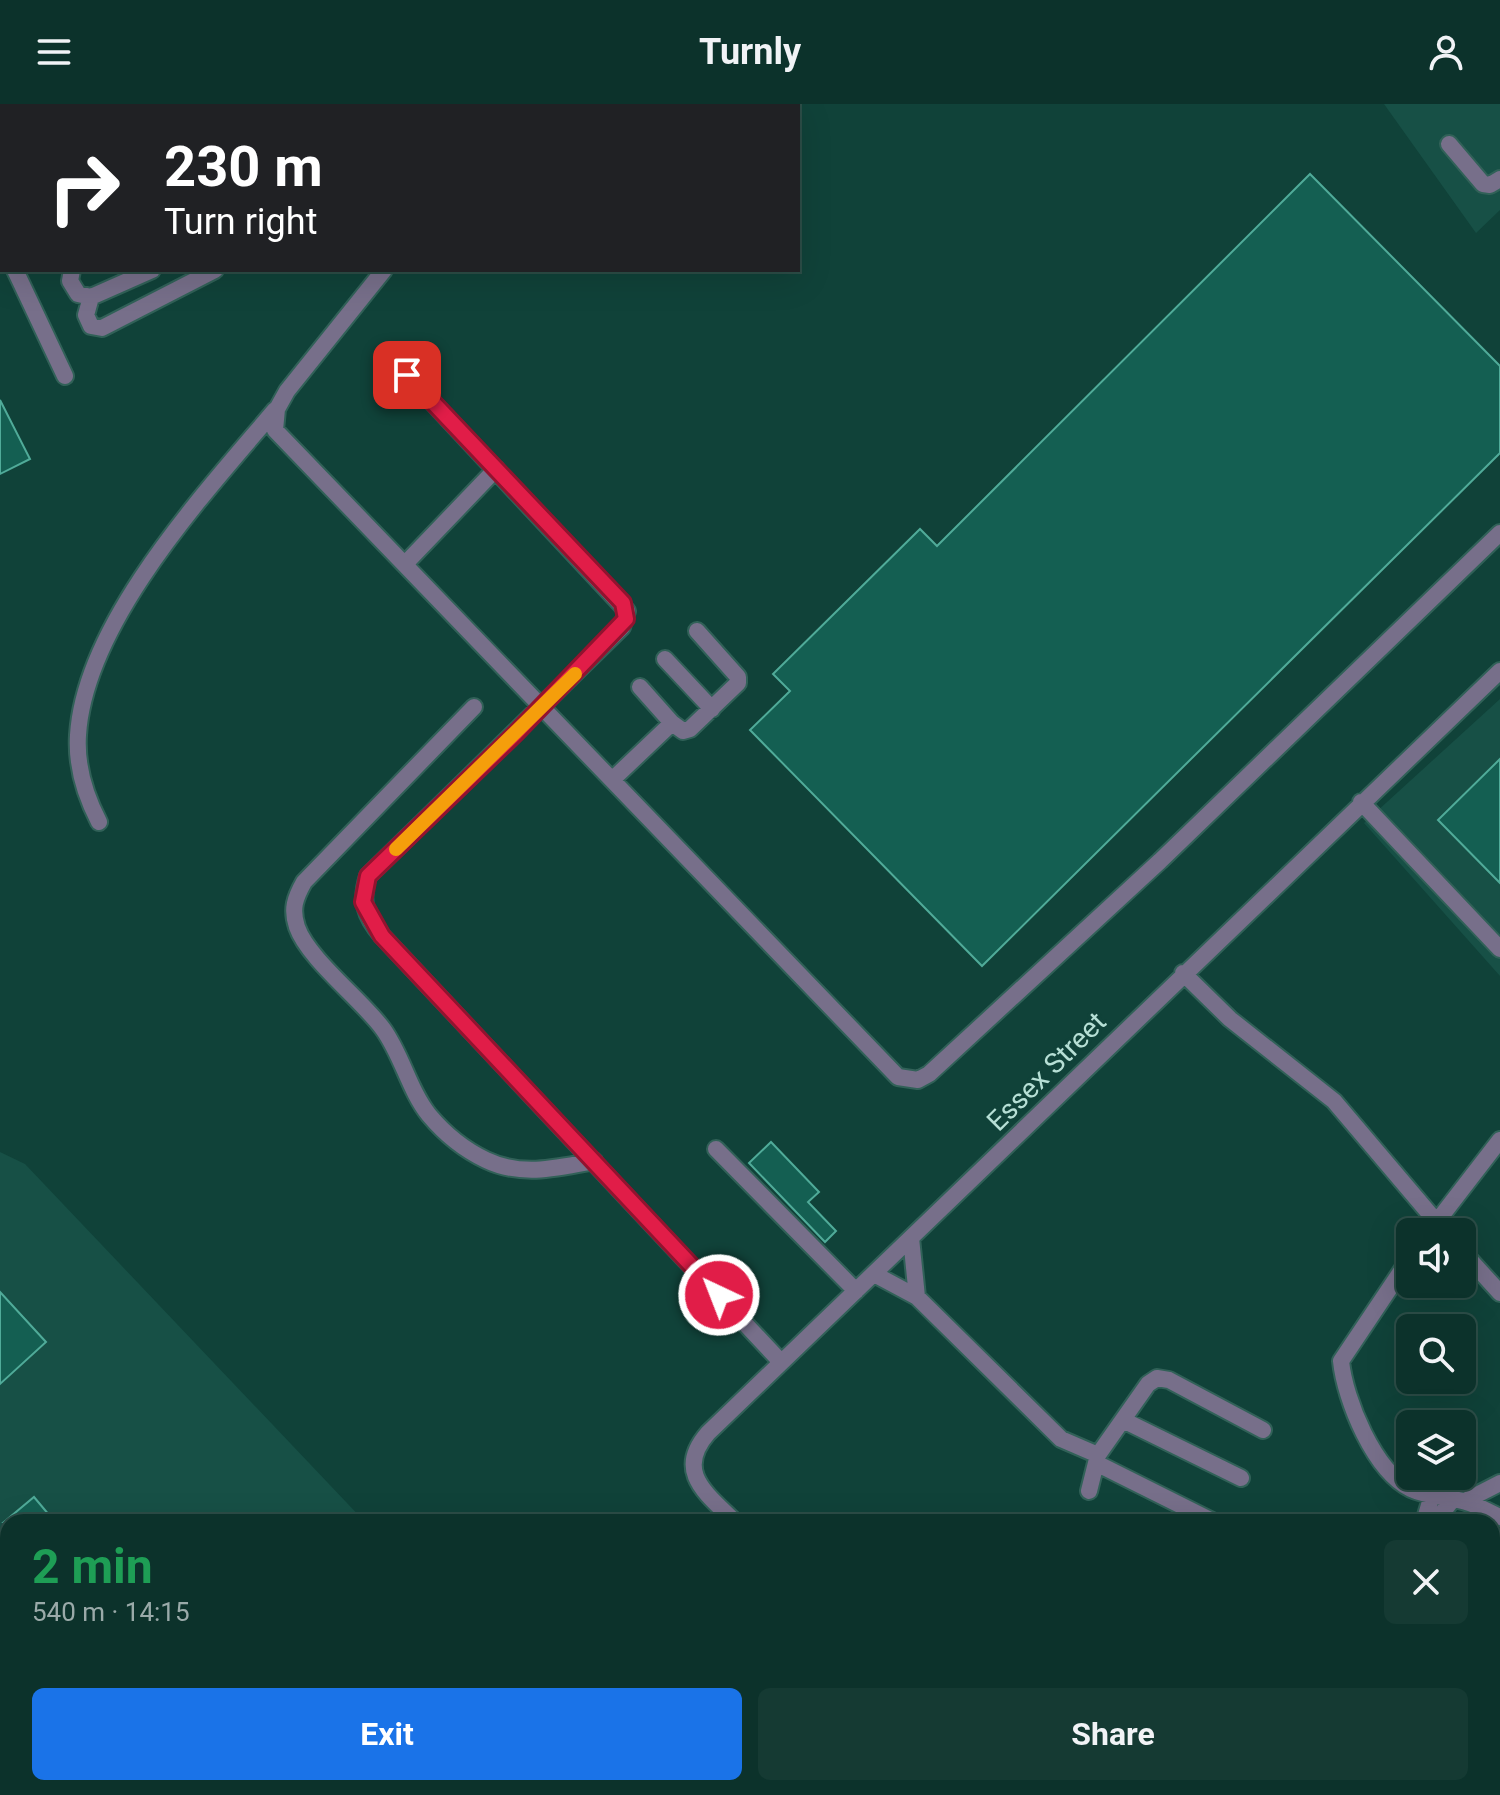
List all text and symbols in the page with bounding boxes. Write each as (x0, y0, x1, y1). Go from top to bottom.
icon: menu (32, 30, 76, 74)
icon: person (1424, 30, 1468, 74)
text: Turnly (699, 31, 801, 73)
text: 230 m (164, 134, 323, 200)
icon: right (32, 136, 136, 240)
text: Turn right (164, 201, 317, 243)
pin (373, 341, 441, 409)
icon: arrive (385, 353, 429, 397)
street label: Essex Street (980, 1005, 1113, 1138)
map controls (1396, 1218, 1476, 1490)
button: sound (1396, 1218, 1476, 1298)
position arrow (677, 1253, 761, 1337)
button: search (1396, 1314, 1476, 1394)
button: layers (1396, 1410, 1476, 1490)
text: 2 min (32, 1538, 153, 1595)
button: close (1384, 1540, 1468, 1624)
text: 540 m · 14:15 (32, 1597, 190, 1627)
button: Exit (32, 1688, 742, 1780)
button: Share (758, 1688, 1468, 1780)

